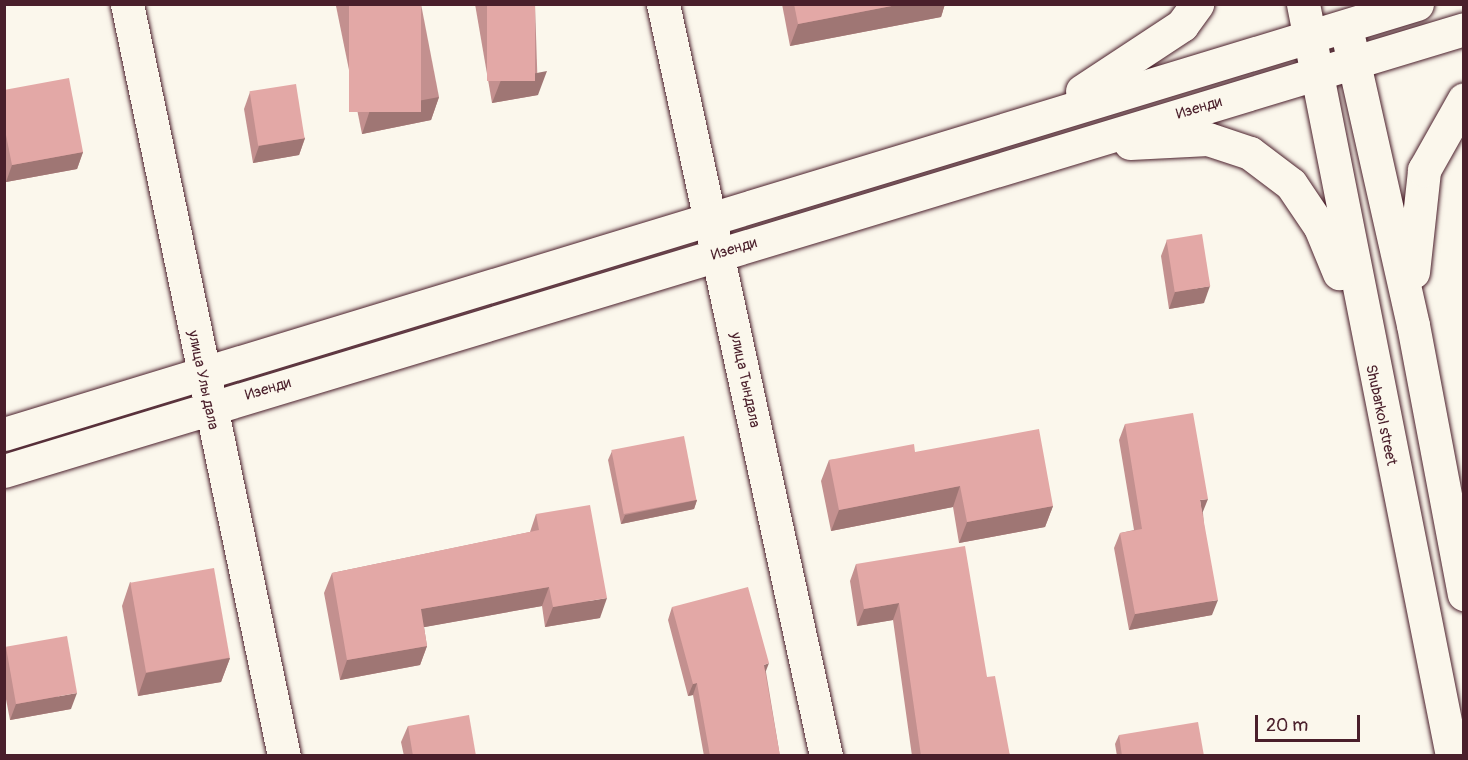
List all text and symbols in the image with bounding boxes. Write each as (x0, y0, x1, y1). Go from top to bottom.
street label: Изенди (1174, 93, 1224, 123)
street label: Изенди (709, 234, 759, 264)
street label: улица Улы дала (184, 329, 222, 431)
street label: улица Тындала (726, 331, 764, 429)
street label: Shubarkol street (1362, 363, 1400, 467)
street label: Изенди (243, 374, 293, 404)
scale bar (1258, 703, 1363, 741)
text: 20 m (1266, 714, 1308, 737)

